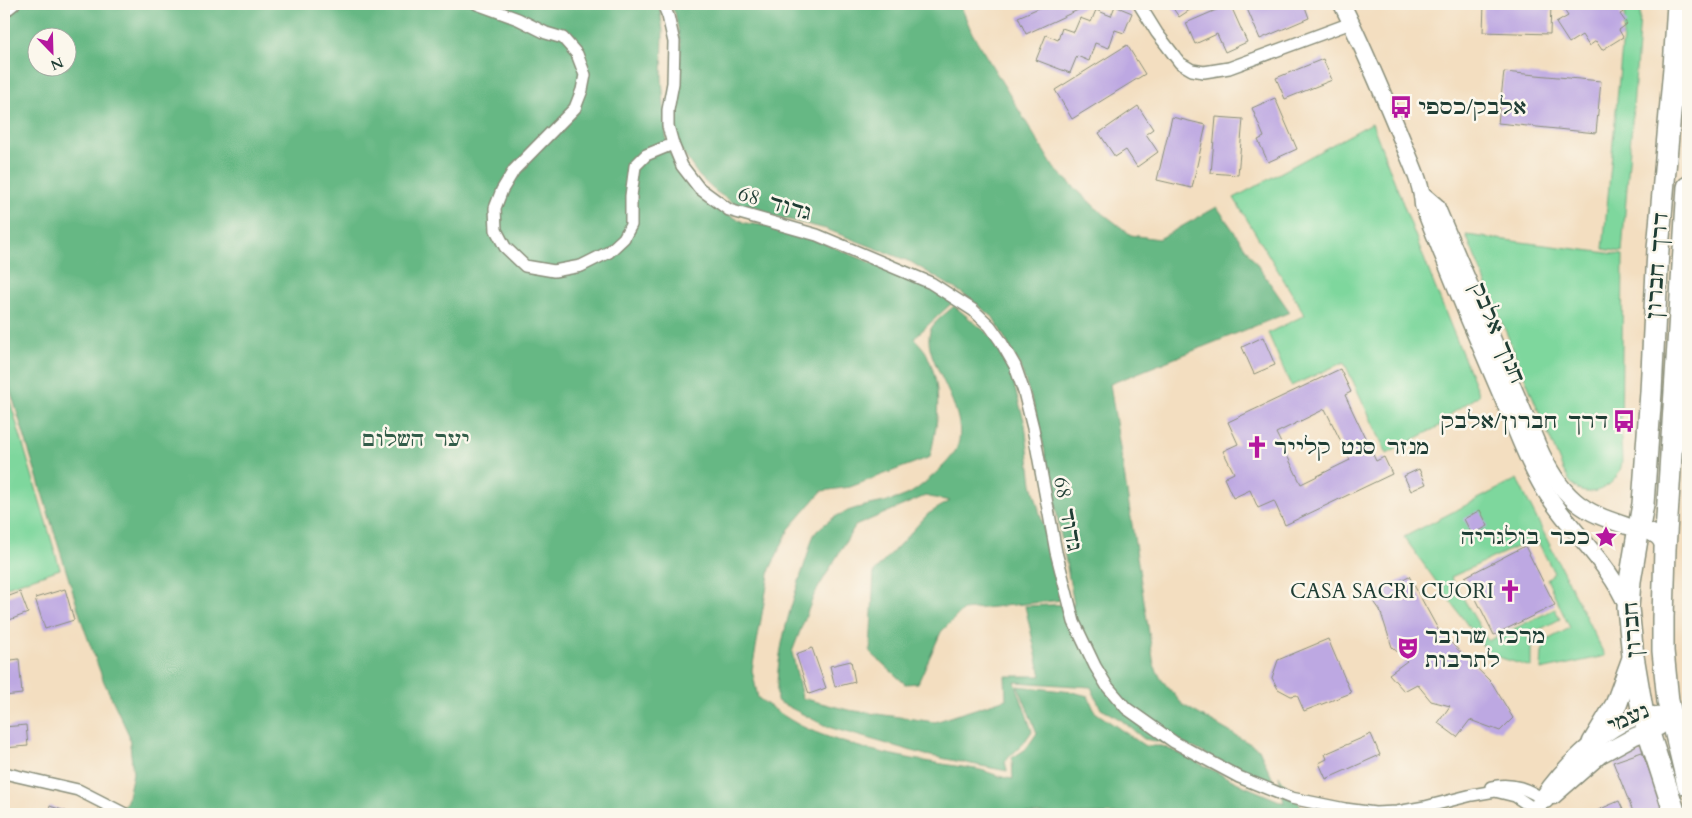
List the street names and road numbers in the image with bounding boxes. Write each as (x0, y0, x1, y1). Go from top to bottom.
street label: גדוד 68 (735, 179, 815, 228)
street label: דרך חברון (1639, 212, 1676, 321)
street label: חנוך אלבק (1463, 278, 1532, 388)
street label: גדוד 68 (1046, 474, 1089, 554)
street label: חברון (1616, 601, 1649, 659)
street label: נעמי (1603, 696, 1654, 740)

